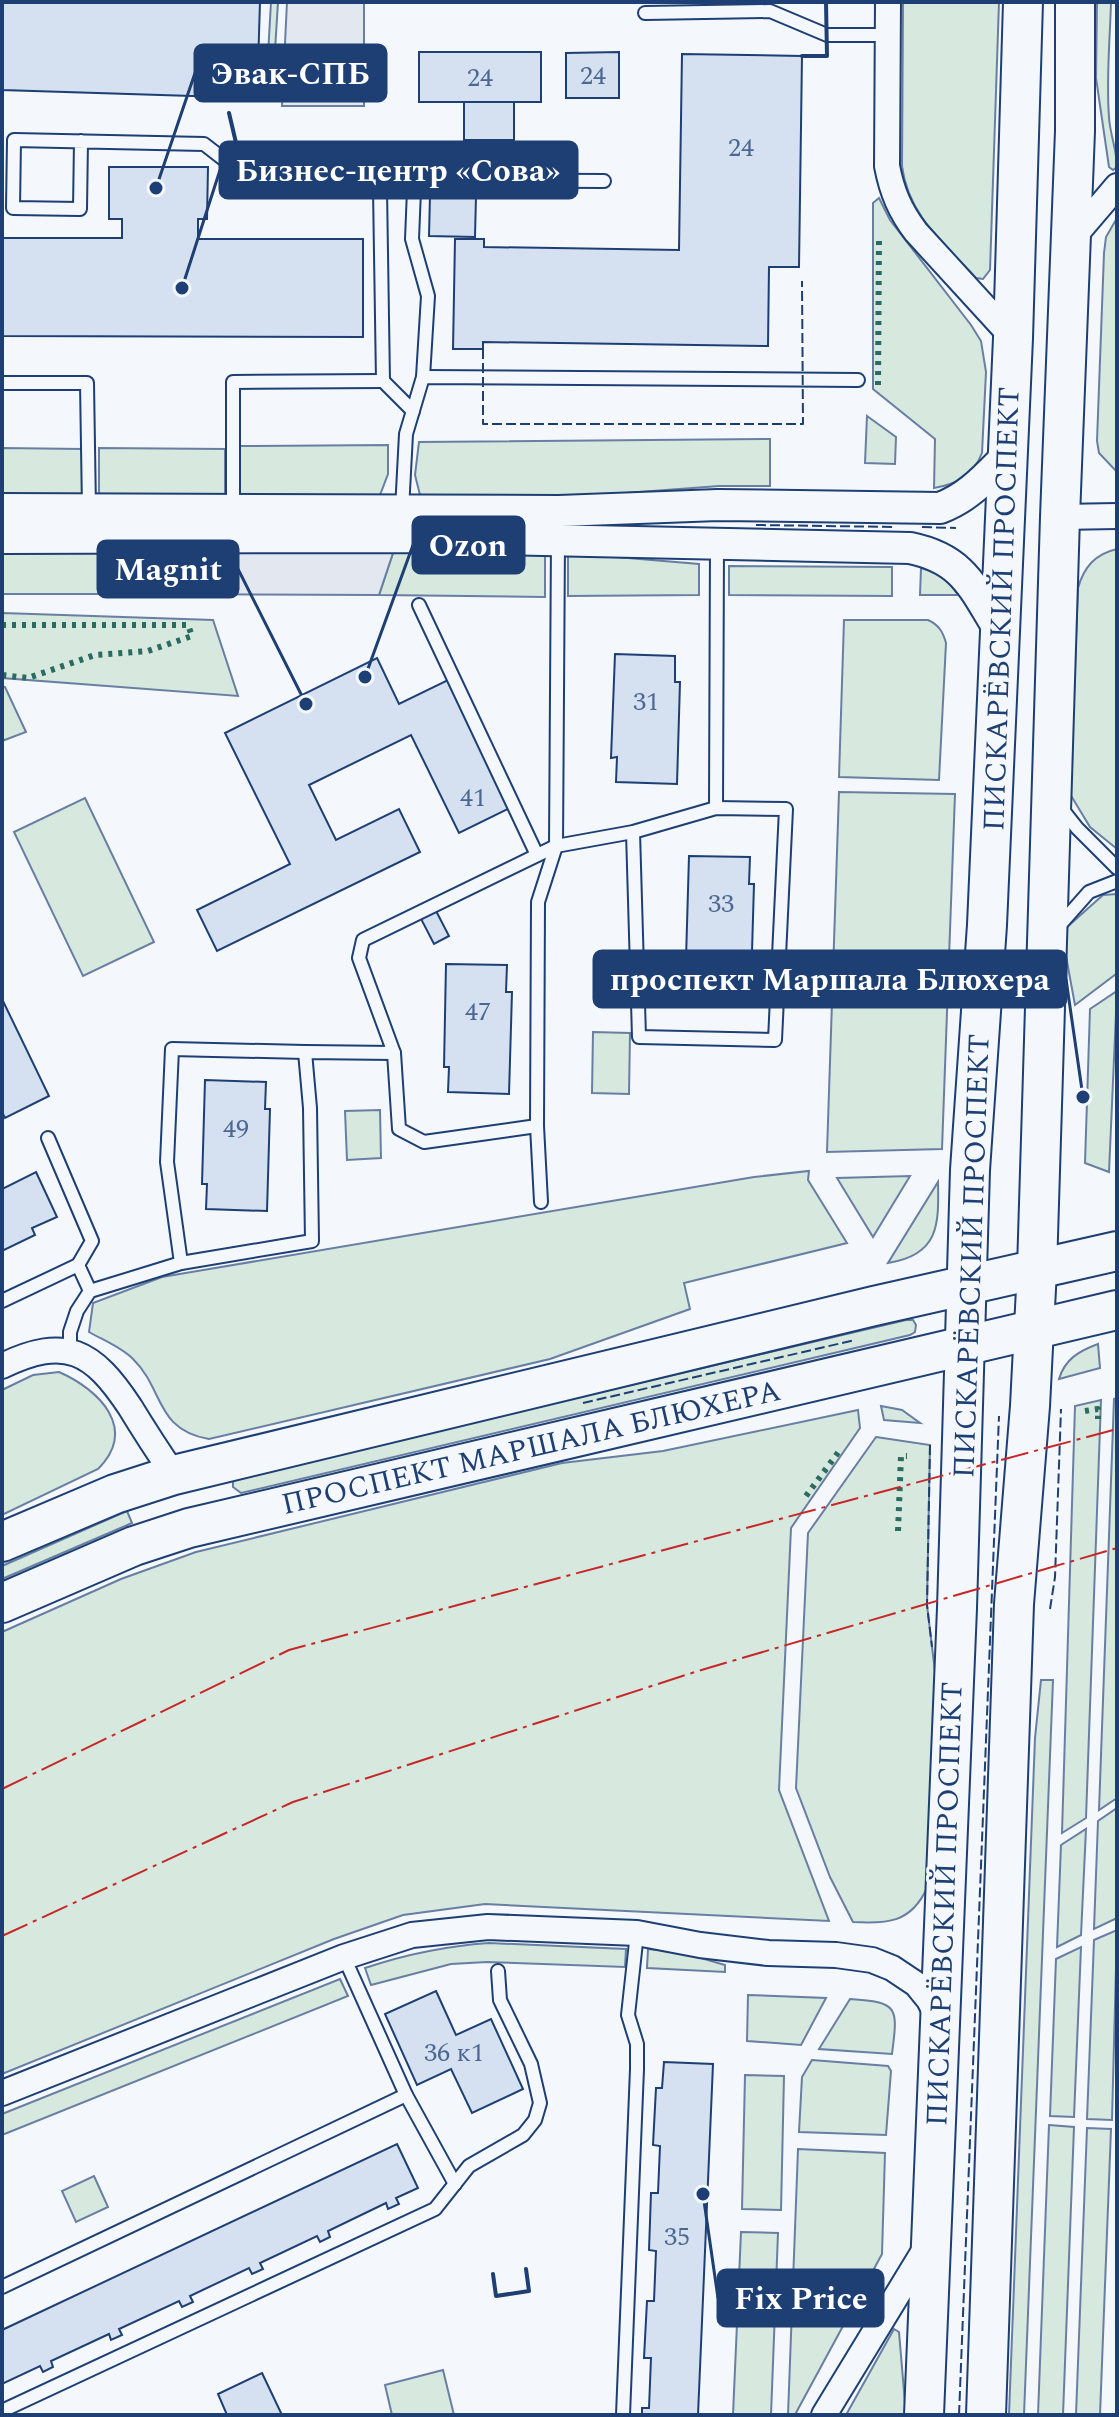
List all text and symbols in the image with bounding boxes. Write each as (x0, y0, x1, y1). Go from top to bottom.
callout: Эвак-СПБ (195, 45, 386, 101)
text: Эвак-СПБ (210, 50, 370, 99)
house number: 24 (580, 56, 606, 96)
house number: 24 (467, 58, 493, 98)
house number: 24 (728, 128, 754, 168)
callout: Бизнес-центр «Сова» (220, 142, 577, 198)
text: Бизнес-центр «Сова» (236, 147, 560, 196)
street label: ПИСКАРЁВСКИЙ ПРОСПЕКТ (971, 386, 1033, 832)
callout: Ozon (413, 517, 524, 573)
text: Ozon (429, 522, 507, 571)
callout: Magnit (98, 541, 238, 597)
text: Magnit (114, 546, 222, 595)
house number: 31 (633, 682, 659, 722)
house number: 41 (460, 778, 486, 818)
house number: 33 (708, 884, 734, 924)
callout: проспект Маршала Блюхера (594, 951, 1066, 1007)
text: проспект Маршала Блюхера (610, 956, 1050, 1005)
house number: 47 (465, 992, 491, 1032)
street label: ПИСКАРЁВСКИЙ ПРОСПЕКТ (941, 1033, 1003, 1479)
house number: 49 (223, 1109, 249, 1149)
street label: ПРОСПЕКТ МАРШАЛА БЛЮХЕРА (277, 1368, 785, 1528)
street label: ПИСКАРЁВСКИЙ ПРОСПЕКТ (914, 1681, 976, 2127)
house number: 36 к1 (424, 2033, 484, 2073)
house number: 35 (664, 2217, 690, 2257)
callout: Fix Price (718, 2270, 883, 2326)
text: Fix Price (734, 2275, 868, 2324)

